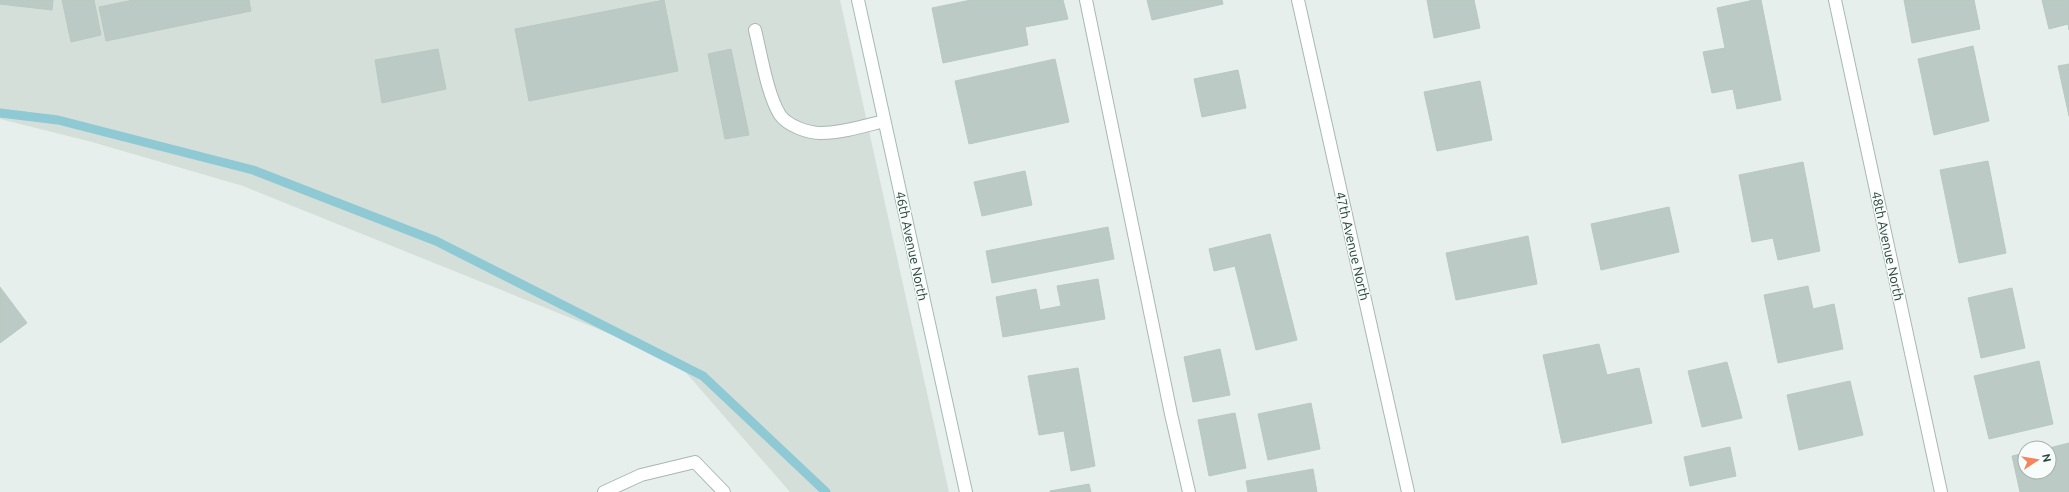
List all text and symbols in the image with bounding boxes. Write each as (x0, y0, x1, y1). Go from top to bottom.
street label: 46th Avenue North (894, 190, 930, 302)
street label: 47th Avenue North (1334, 190, 1372, 302)
street label: 48th Avenue North (1870, 190, 1906, 302)
north arrow (2017, 440, 2057, 480)
text: N (2040, 453, 2054, 463)

